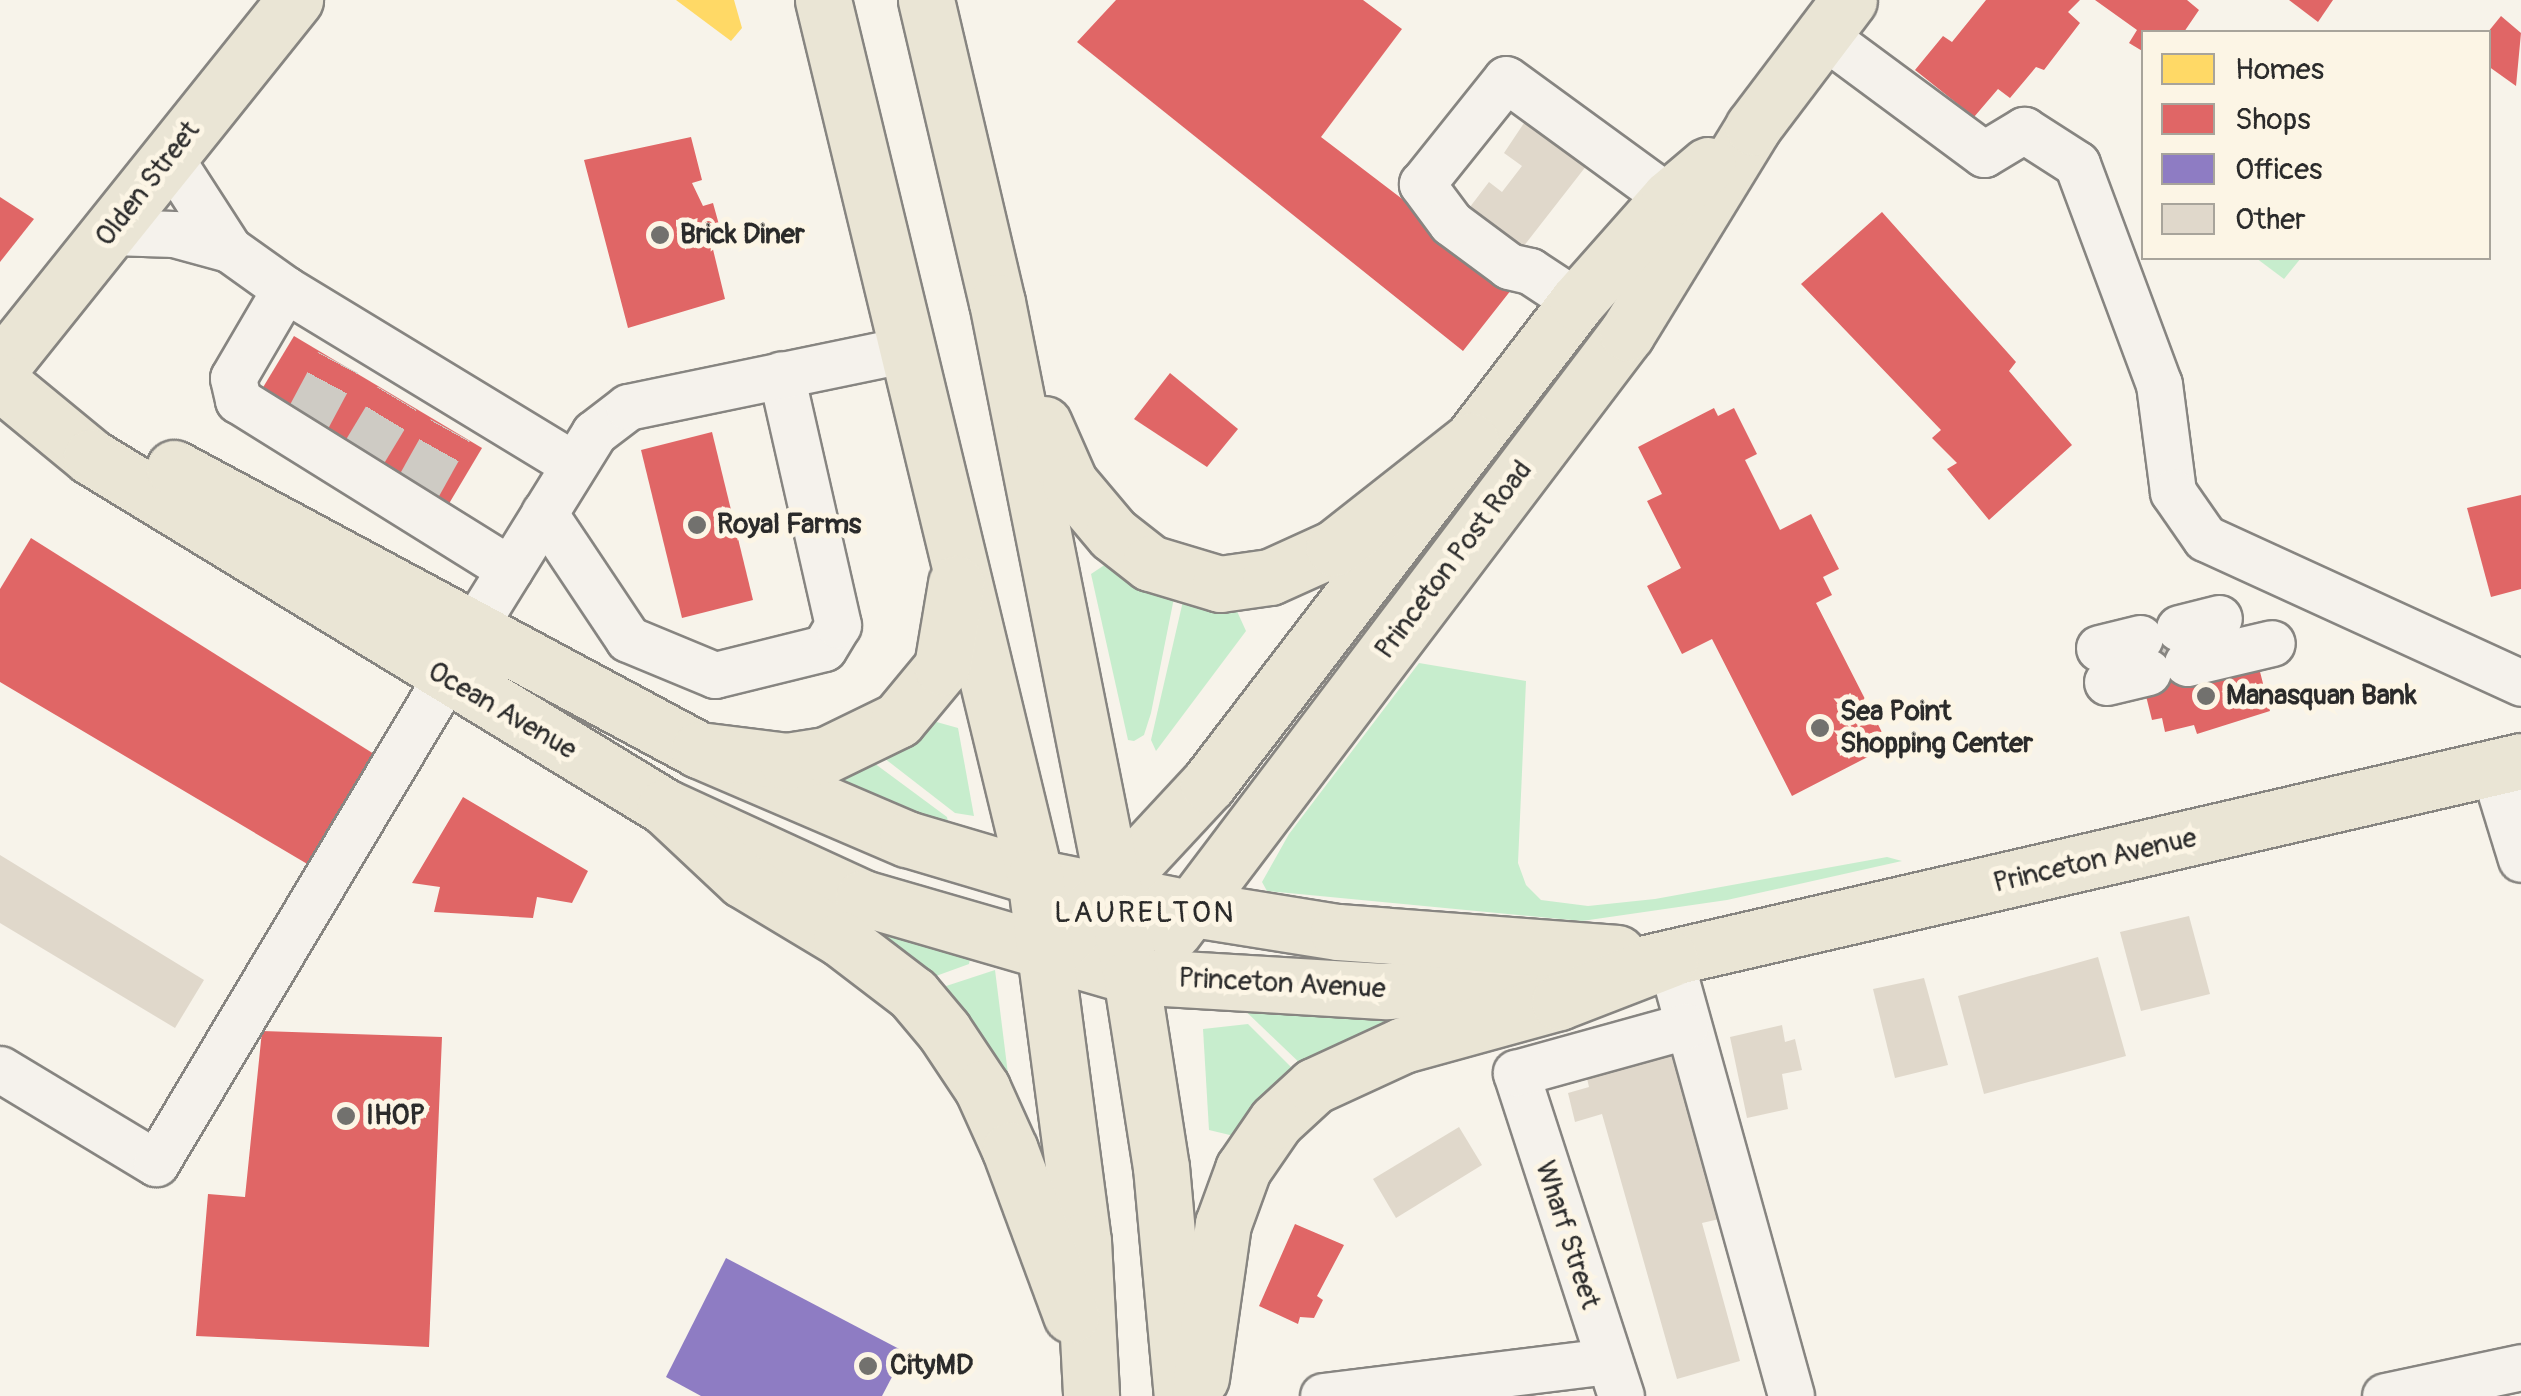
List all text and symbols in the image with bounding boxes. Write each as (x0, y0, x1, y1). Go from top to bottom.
legend (2141, 30, 2491, 260)
text: Homes (2235, 51, 2324, 88)
text: Shops (2235, 101, 2311, 138)
street label: Olden Street (89, 115, 207, 253)
text: Offices (2235, 151, 2322, 188)
text: Other (2235, 201, 2306, 238)
place label: Brick Diner (680, 218, 805, 252)
marker: Brick Diner (649, 224, 671, 246)
street label: Princeton Post Road (1368, 454, 1540, 666)
place label: Royal Farms (717, 508, 861, 542)
marker: Royal Farms (686, 514, 708, 536)
street label: Ocean Avenue (422, 655, 582, 767)
place label: Manasquan Bank (2226, 679, 2417, 713)
marker: Manasquan Bank (2195, 685, 2217, 707)
place label: Sea Point Shopping Center (1840, 695, 2033, 761)
marker: Sea Point Shopping Center (1809, 717, 1831, 739)
street label: Princeton Avenue (1990, 821, 2200, 901)
district label: LAURELTON (1054, 895, 1236, 931)
street label: Princeton Avenue (1178, 962, 1386, 1006)
place label: IHOP (366, 1099, 425, 1133)
marker: IHOP (335, 1105, 357, 1127)
street label: Wharf Street (1527, 1157, 1607, 1313)
place label: CityMD (890, 1349, 973, 1383)
marker: CityMD (855, 1353, 881, 1379)

